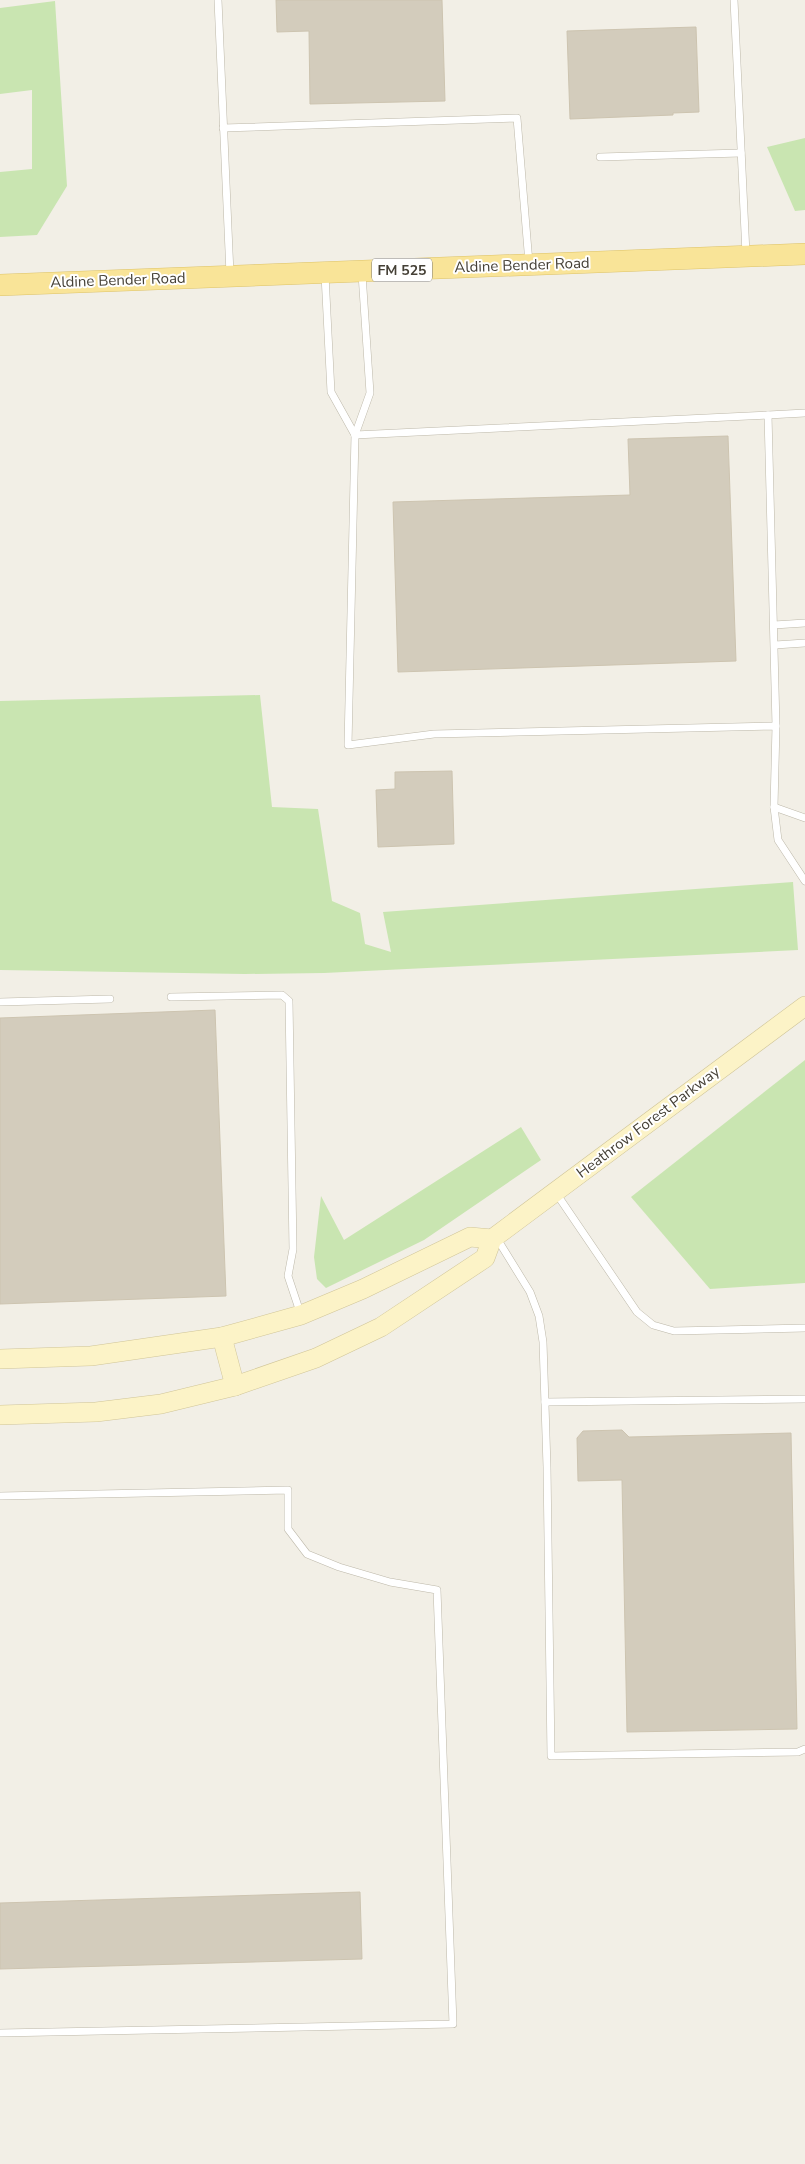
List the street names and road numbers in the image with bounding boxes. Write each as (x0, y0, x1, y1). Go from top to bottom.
street label: Aldine Bender Road (454, 253, 590, 277)
road number: FM 525 (372, 258, 432, 282)
street label: Aldine Bender Road (50, 268, 186, 292)
street label: Heathrow Forest Parkway (572, 1061, 724, 1183)

